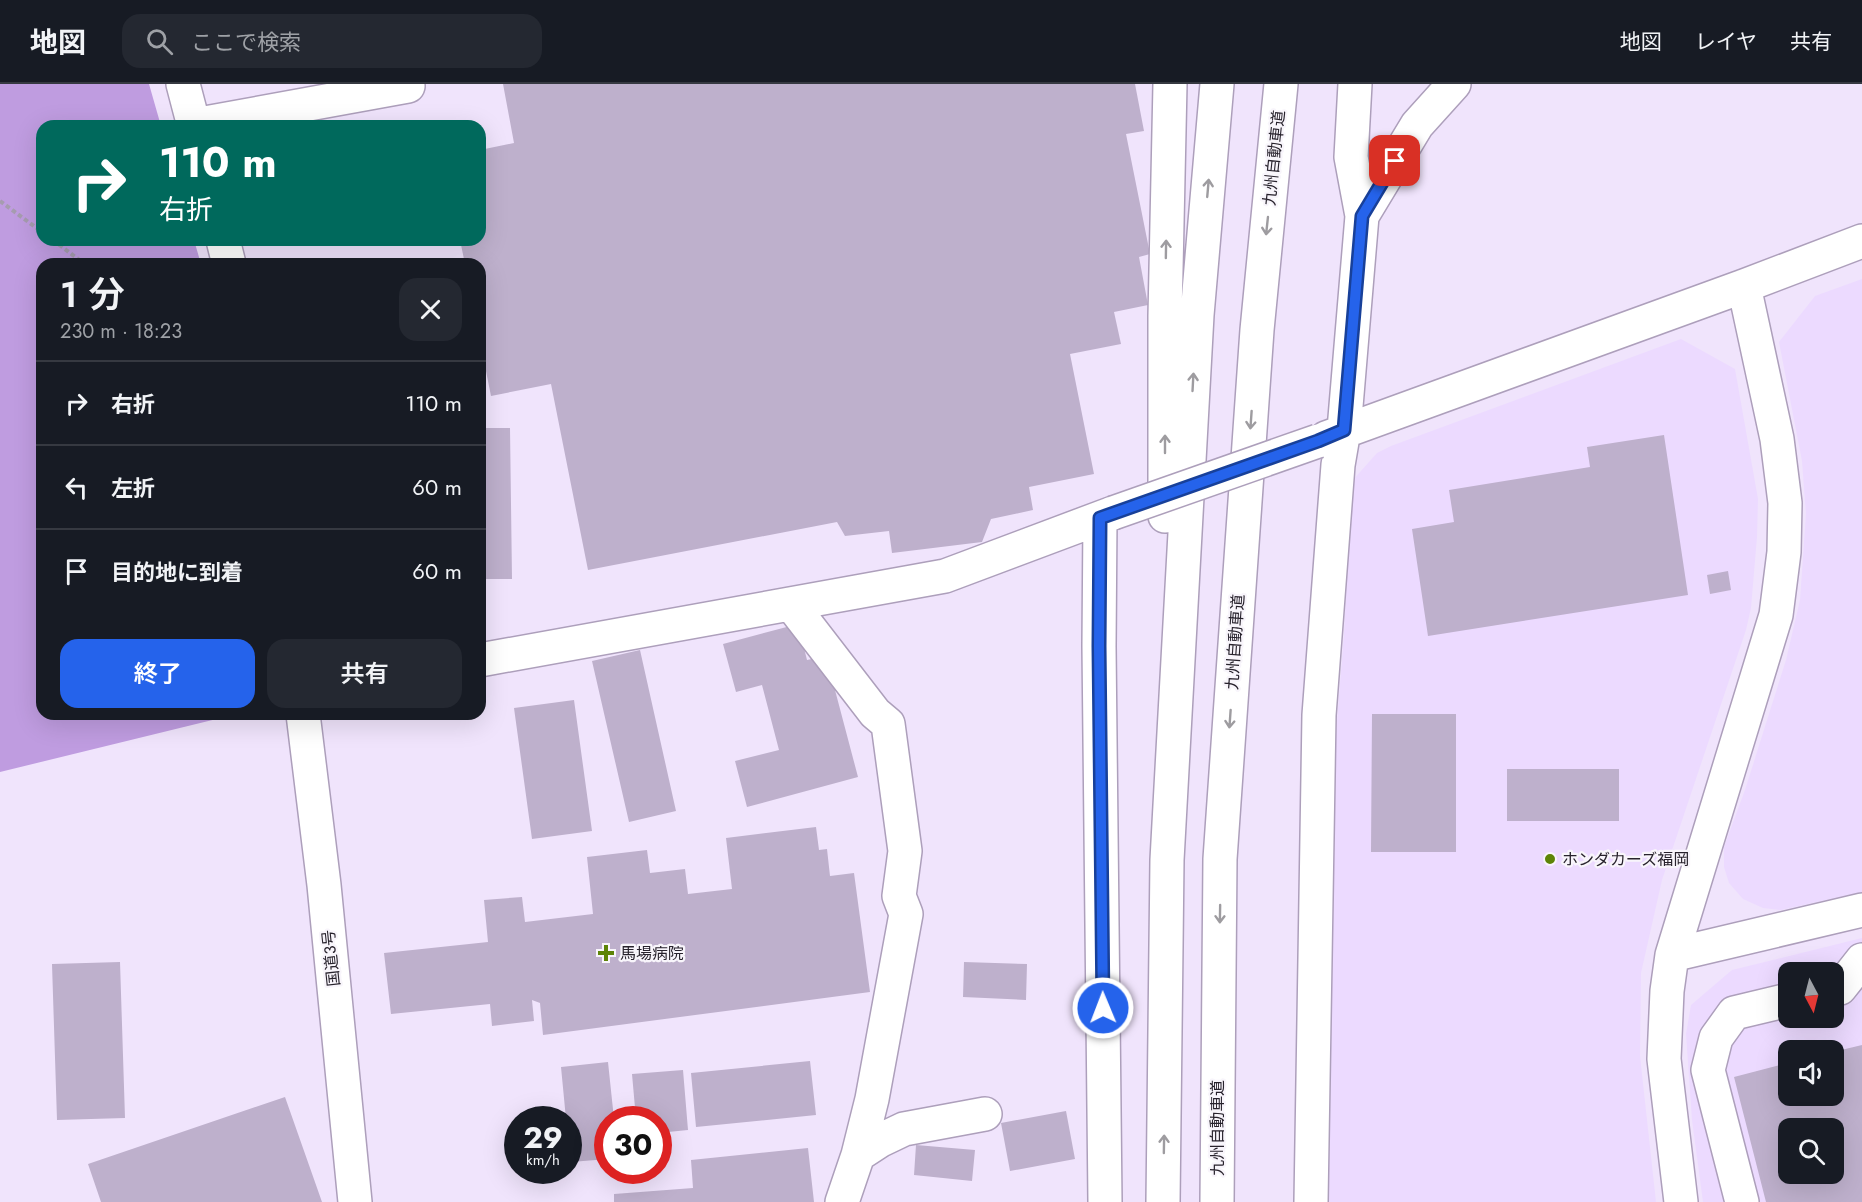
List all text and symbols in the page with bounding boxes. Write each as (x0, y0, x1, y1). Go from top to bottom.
search box (122, 14, 542, 68)
text: 地図 (30, 22, 86, 63)
icon: search (143, 25, 176, 58)
text: ここで検索 (191, 26, 301, 58)
text: 地図 (1620, 27, 1662, 57)
text: レイヤ (1695, 27, 1757, 57)
text: 共有 (1790, 27, 1832, 57)
street label: 九州自動車道 (1258, 109, 1290, 207)
text: 110 m (159, 132, 277, 193)
pin (1369, 135, 1420, 186)
icon: right (60, 144, 138, 222)
icon: arrive (1378, 144, 1411, 177)
one-way arrow (1203, 178, 1214, 198)
text: 右折 (159, 190, 213, 229)
one-way arrow (1261, 215, 1272, 235)
one-way arrow (1160, 240, 1172, 260)
text: 1 分 (60, 268, 124, 320)
button: close (399, 278, 462, 341)
text: 230 m · 18:23 (60, 317, 182, 346)
one-way arrow (1188, 373, 1199, 393)
icon: right (60, 387, 93, 420)
text: 110 m (405, 387, 462, 419)
text: 右折 (111, 388, 155, 420)
one-way arrow (1245, 410, 1256, 430)
one-way arrow (1159, 435, 1171, 455)
icon: left (60, 471, 93, 504)
text: 60 m (412, 471, 462, 503)
text: 左折 (111, 472, 155, 504)
icon: arrive (60, 555, 93, 588)
text: 60 m (412, 555, 462, 587)
text: 目的地に到着 (111, 556, 243, 588)
street label: 九州自動車道 (1220, 593, 1250, 691)
button: 終了 (60, 639, 255, 708)
button: 共有 (267, 639, 462, 708)
one-way arrow (1224, 709, 1235, 729)
place label: ホンダカーズ福岡 (1562, 848, 1689, 871)
marker: ホンダカーズ福岡 (1543, 852, 1557, 866)
one-way arrow (1214, 904, 1226, 924)
street label: 国道3号 (317, 929, 345, 987)
place label: 馬場病院 (620, 942, 684, 965)
marker: 馬場病院 (597, 944, 615, 962)
north arrow (1778, 962, 1844, 1028)
map controls (1778, 962, 1844, 1184)
position arrow (1071, 976, 1135, 1040)
button: sound (1778, 1040, 1844, 1106)
street label: 九州自動車道 (1206, 1080, 1229, 1176)
speed limit sign: 30 (594, 1106, 672, 1184)
text: 29 (523, 1116, 563, 1159)
button: search (1778, 1118, 1844, 1184)
one-way arrow (1158, 1134, 1169, 1154)
text: km/h (526, 1149, 560, 1171)

